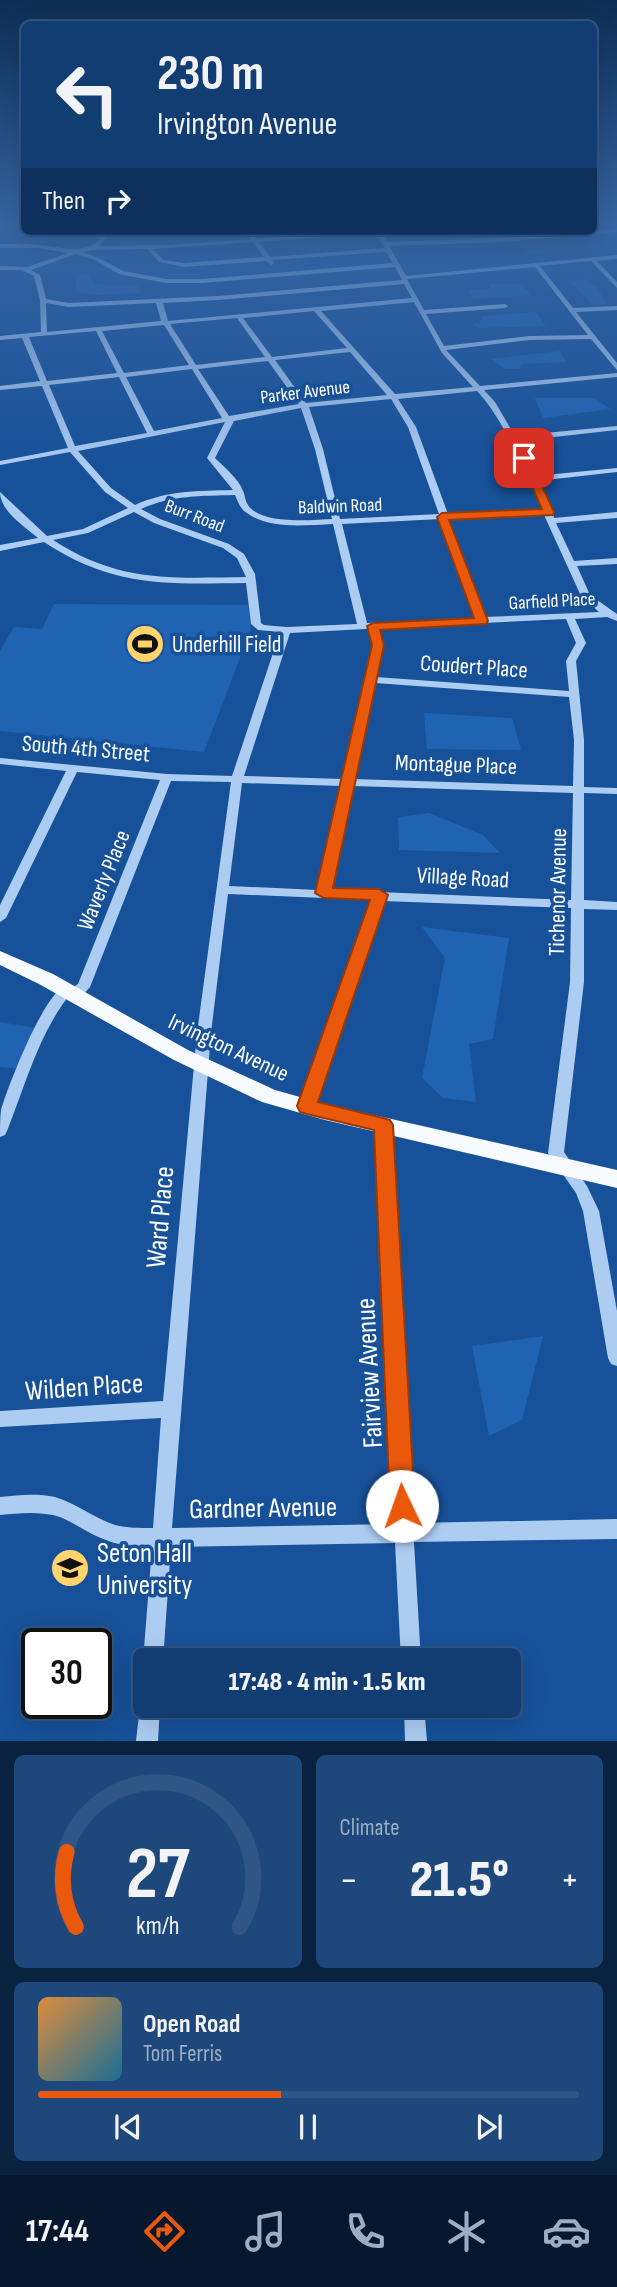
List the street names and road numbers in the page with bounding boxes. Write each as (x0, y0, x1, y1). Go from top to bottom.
street label: Parker Avenue (259, 376, 351, 409)
street label: Baldwin Road (298, 494, 383, 519)
street label: Burr Road (161, 495, 228, 538)
street label: Garfield Place (508, 588, 596, 615)
street label: Coudert Place (419, 649, 529, 685)
street label: South 4th Street (21, 729, 151, 769)
street label: Montague Place (395, 749, 517, 781)
street label: Waverly Place (71, 826, 137, 935)
street label: Tichenor Avenue (543, 828, 573, 956)
street label: Village Road (416, 862, 510, 894)
street label: Irvington Avenue (164, 1008, 293, 1088)
street label: Ward Place (140, 1165, 181, 1269)
street label: Fairview Avenue (349, 1297, 390, 1449)
street label: Wilden Place (24, 1367, 144, 1408)
street label: Gardner Avenue (189, 1491, 337, 1526)

